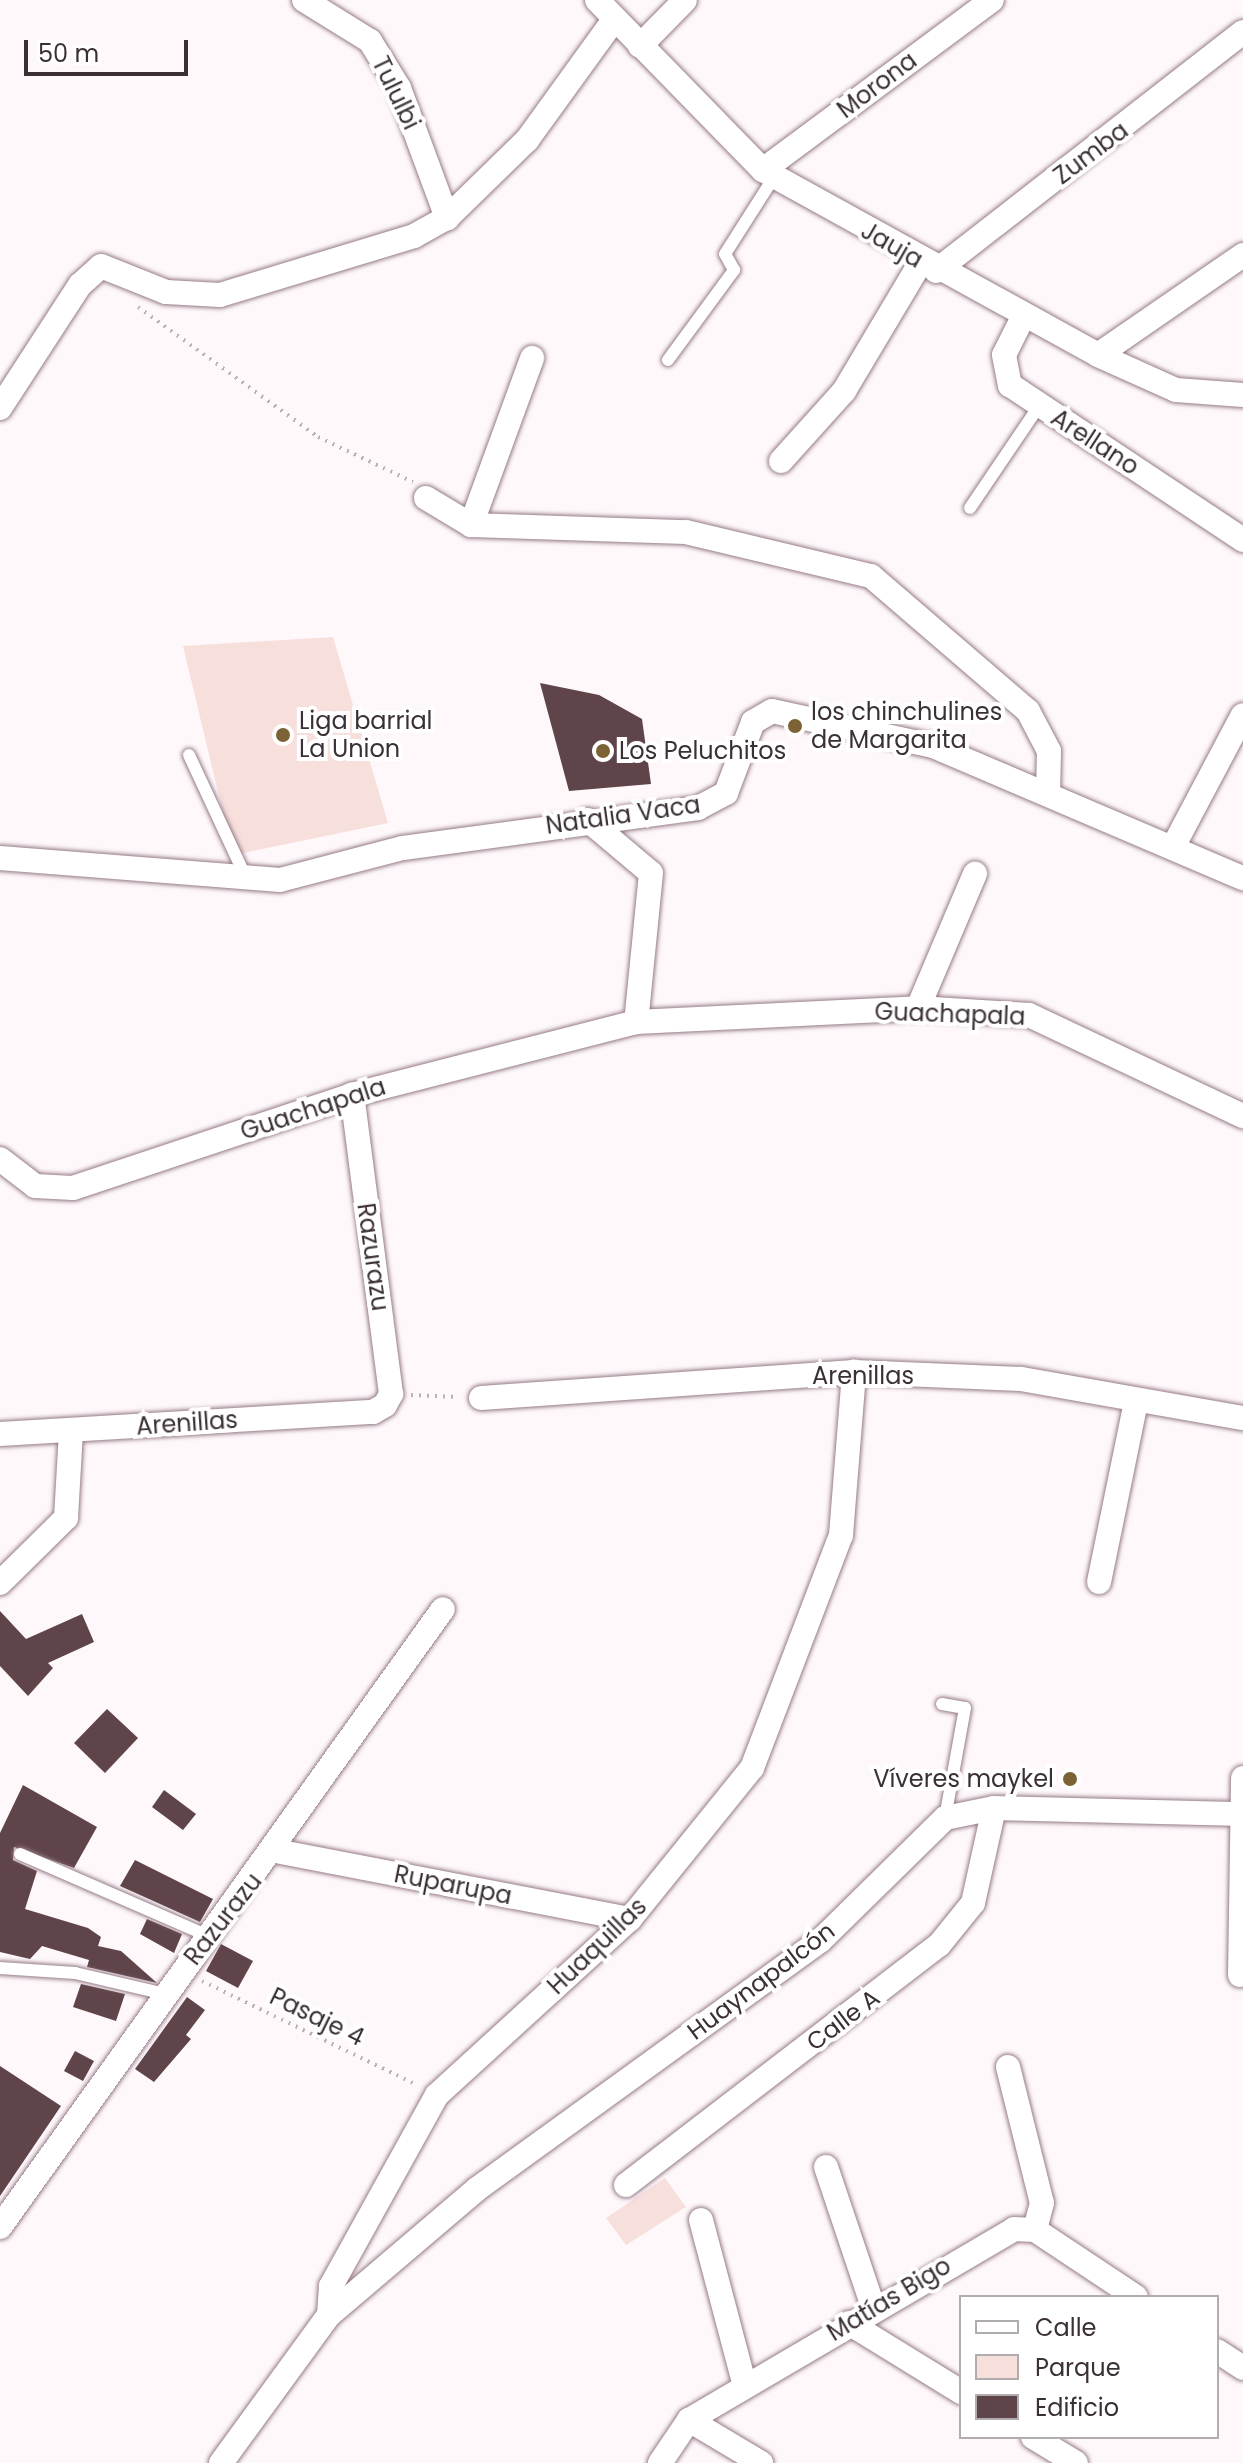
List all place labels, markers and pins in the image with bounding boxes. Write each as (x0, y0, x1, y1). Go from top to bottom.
place label: los chinchulines de Margarita (811, 698, 1002, 754)
place label: Liga barrial La Union (299, 707, 433, 763)
marker: los chinchulines de Margarita (786, 717, 804, 735)
marker: Liga barrial La Union (274, 726, 292, 744)
place label: Los Peluchitos (619, 737, 786, 765)
marker: Los Peluchitos (594, 742, 612, 760)
place label: Víveres maykel (873, 1765, 1054, 1793)
marker: Víveres maykel (1061, 1770, 1079, 1788)

